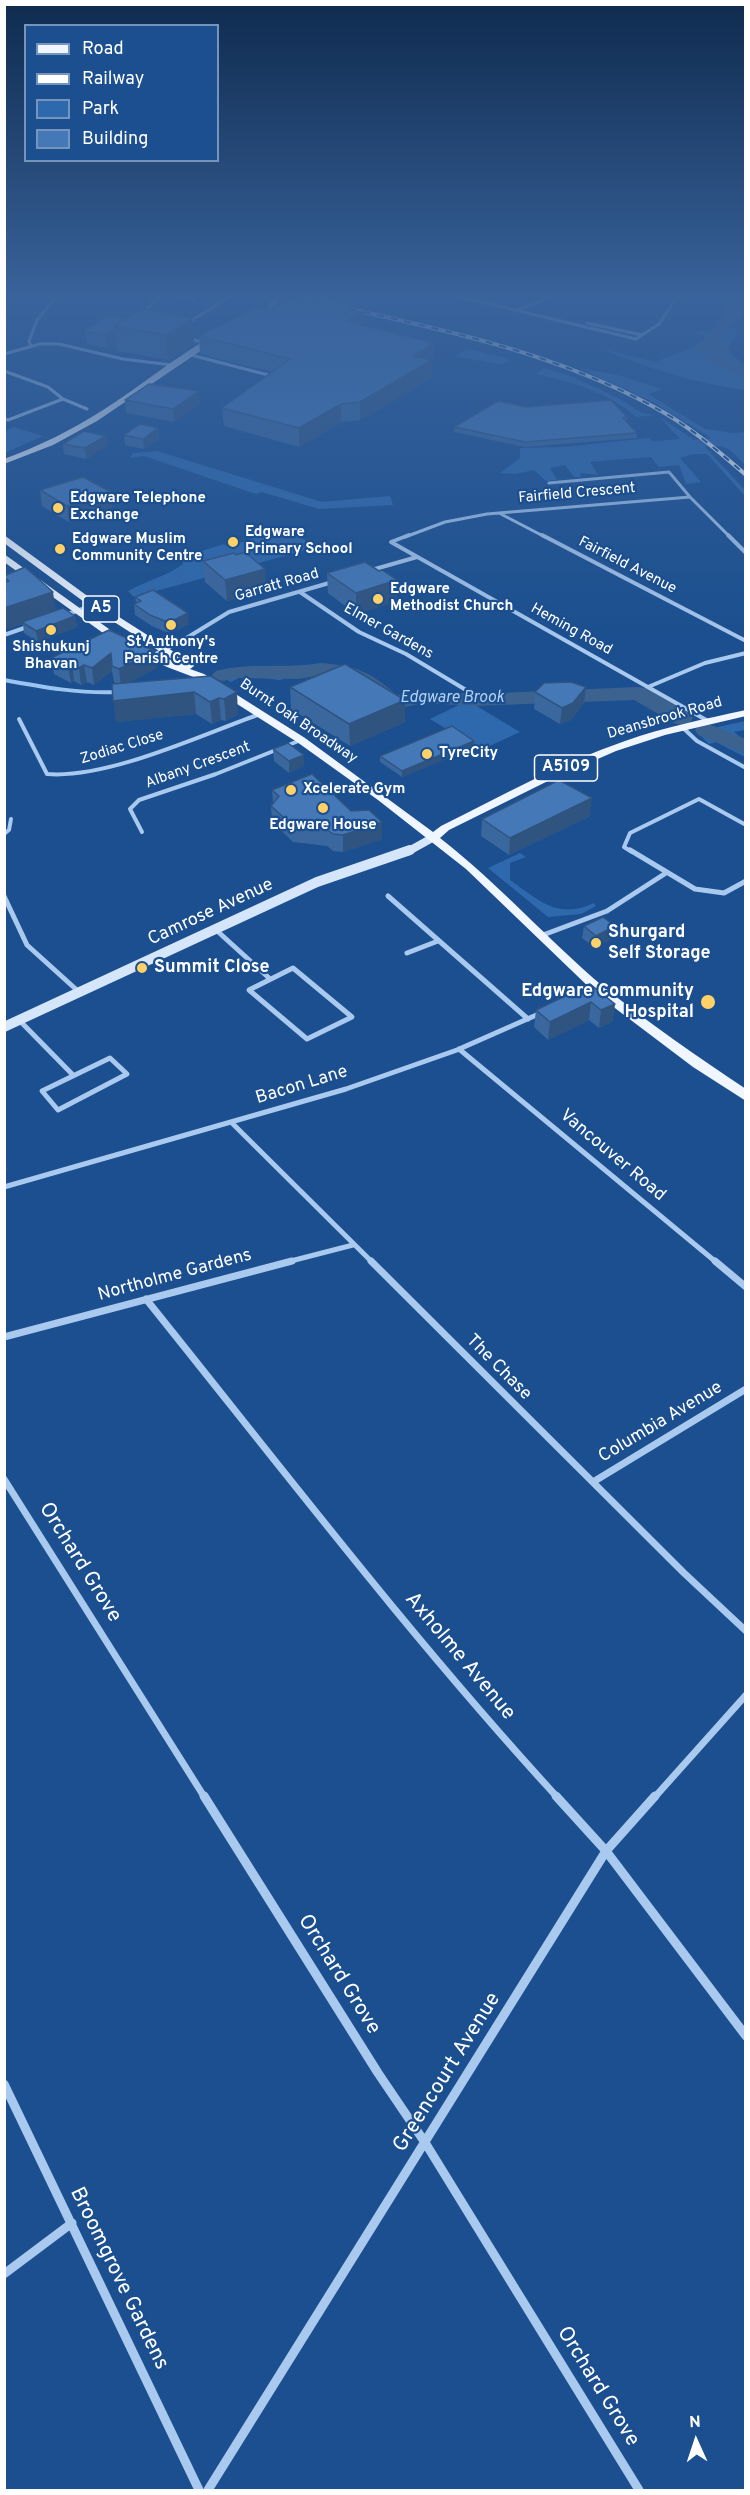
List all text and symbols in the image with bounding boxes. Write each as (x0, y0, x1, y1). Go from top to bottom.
legend (24, 24, 219, 162)
text: Road (82, 38, 124, 61)
text: Railway (82, 68, 144, 91)
text: Park (82, 98, 119, 121)
text: Building (82, 128, 148, 151)
street label: Fairfield Crescent (518, 480, 636, 508)
place label: Edgware Telephone Exchange (70, 490, 206, 525)
marker: Edgware Telephone Exchange (51, 501, 65, 515)
place label: Edgware Primary School (245, 524, 353, 559)
place label: Edgware Muslim Community Centre (72, 531, 202, 566)
street label: Fairfield Avenue (575, 534, 679, 598)
marker: Edgware Primary School (226, 535, 240, 549)
marker: Edgware Muslim Community Centre (53, 542, 67, 556)
street label: Garratt Road (233, 565, 321, 607)
place label: Edgware Methodist Church (390, 581, 513, 616)
marker: Edgware Methodist Church (371, 592, 385, 606)
road number: A5 (83, 596, 119, 622)
street label: Elmer Gardens (340, 600, 436, 664)
street label: Heming Road (527, 600, 615, 660)
marker: St Anthony's Parish Centre (164, 618, 178, 632)
marker: Shishukunj Bhavan (44, 623, 58, 637)
place label: St Anthony's Parish Centre (124, 634, 218, 669)
place label: Shishukunj Bhavan (12, 639, 90, 674)
street label: Burnt Oak Broadway (236, 676, 360, 768)
water label: Edgware Brook (400, 689, 504, 709)
street label: Deansbrook Road (605, 694, 725, 744)
street label: Zodiac Close (78, 727, 166, 769)
street label: Albany Crescent (143, 739, 253, 793)
place label: TyreCity (439, 745, 498, 763)
marker: TyreCity (420, 747, 434, 761)
road number: A5109 (534, 755, 598, 781)
place label: Xcelerate Gym (303, 781, 405, 799)
marker: Xcelerate Gym (284, 783, 298, 797)
marker: Edgware House (316, 801, 330, 815)
place label: Edgware House (269, 817, 377, 835)
street label: Camrose Avenue (145, 875, 277, 951)
place label: Shurgard Self Storage (608, 922, 711, 964)
marker: Shurgard Self Storage (589, 936, 603, 950)
place label: Summit Close (154, 957, 269, 979)
marker: Summit Close (135, 961, 149, 975)
place label: Edgware Community Hospital (521, 981, 694, 1024)
marker: Edgware Community Hospital (699, 993, 717, 1011)
street label: Bacon Lane (253, 1062, 351, 1110)
street label: Vancouver Road (555, 1105, 669, 1207)
street label: Northolme Gardens (96, 1245, 254, 1307)
street label: The Chase (461, 1331, 535, 1405)
street label: Columbia Avenue (595, 1378, 727, 1468)
street label: Orchard Grove (32, 1498, 126, 1628)
street label: Axholme Avenue (398, 1588, 520, 1726)
street label: Orchard Grove (291, 1910, 385, 2040)
street label: Greencourt Avenue (389, 1989, 507, 2157)
street label: Broomgrove Gardens (63, 2184, 173, 2374)
street label: Orchard Grove (550, 2322, 644, 2452)
north arrow (666, 2411, 726, 2471)
text: N (689, 2413, 701, 2433)

